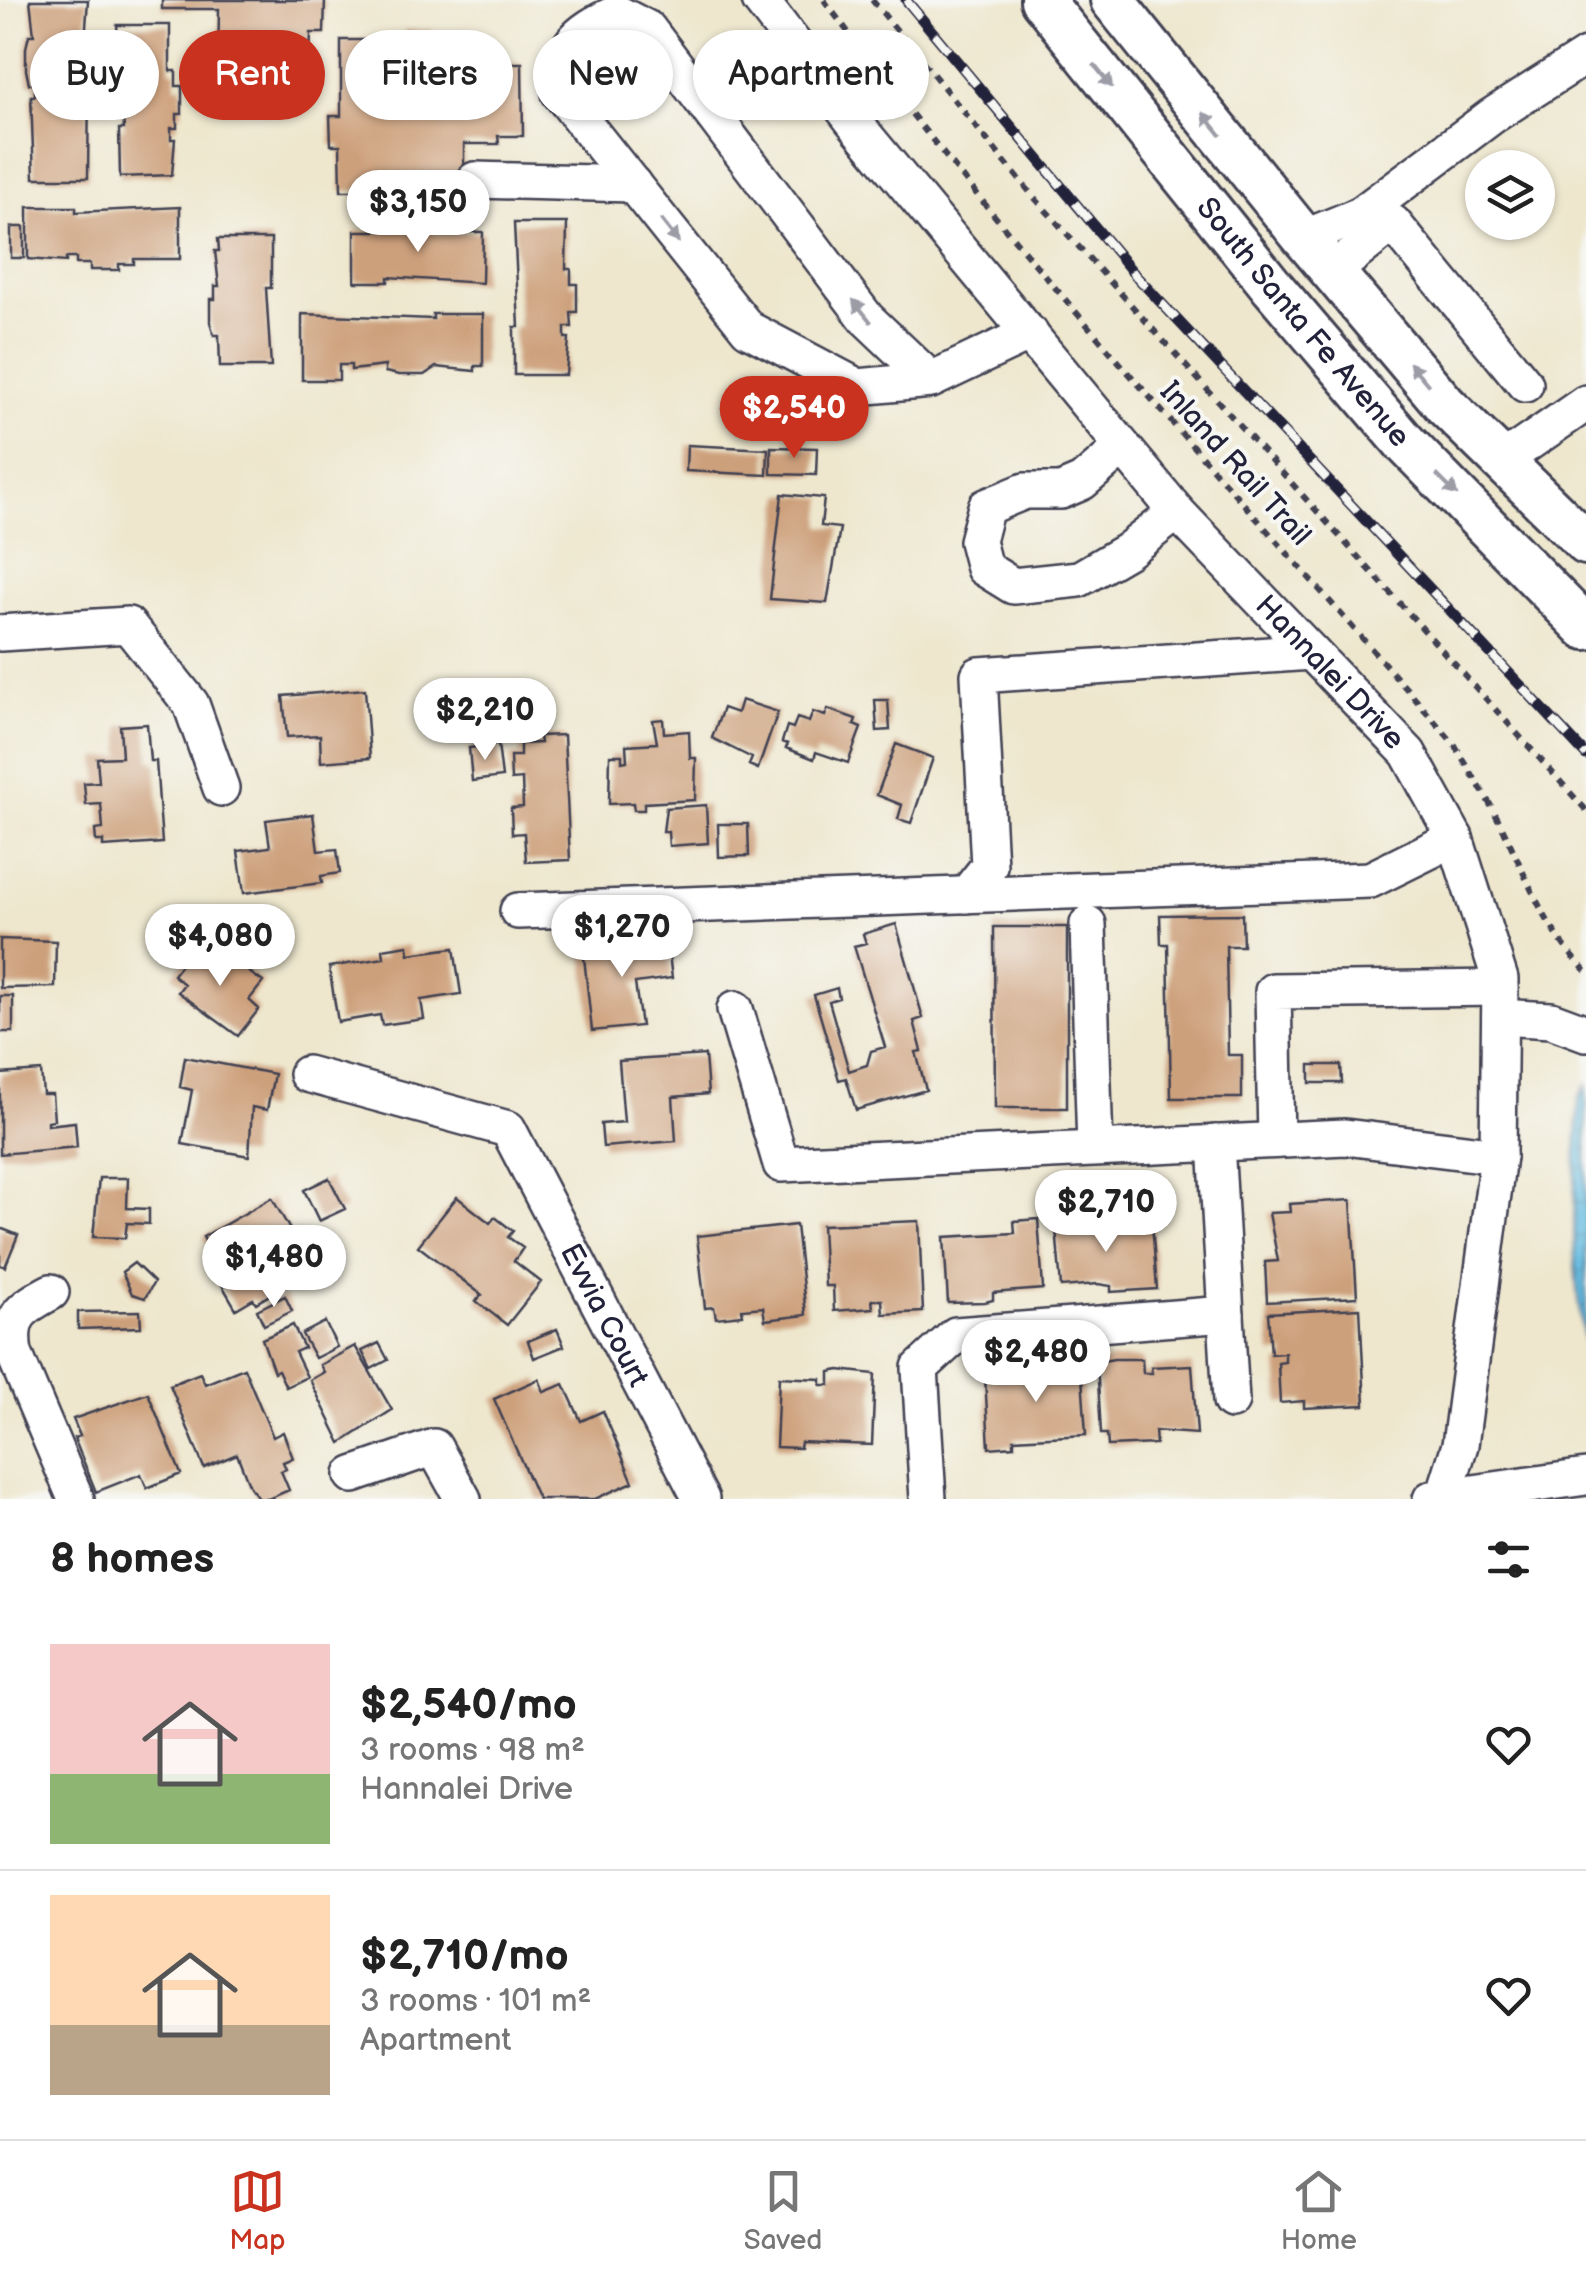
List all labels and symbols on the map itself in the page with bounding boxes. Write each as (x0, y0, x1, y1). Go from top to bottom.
one-way arrow (1092, 63, 1113, 89)
one-way arrow (1202, 111, 1223, 137)
pin: $3,150 (337, 170, 499, 255)
street label: South Santa Fe Avenue (1189, 191, 1417, 455)
one-way arrow (659, 219, 680, 244)
one-way arrow (852, 299, 873, 324)
one-way arrow (1409, 362, 1431, 387)
street label: Inland Rail Trail (1152, 374, 1318, 553)
pin: $2,540 (713, 376, 875, 461)
one-way arrow (1435, 473, 1458, 497)
street label: Hannalei Drive (1248, 588, 1412, 757)
pin: $2,210 (404, 678, 566, 763)
pin: $1,270 (541, 895, 703, 980)
pin: $4,080 (139, 904, 301, 989)
pin: $2,710 (1025, 1170, 1187, 1255)
pin: $1,480 (193, 1225, 355, 1310)
street label: Evvia Court (552, 1238, 656, 1393)
pin: $2,480 (955, 1320, 1117, 1405)

